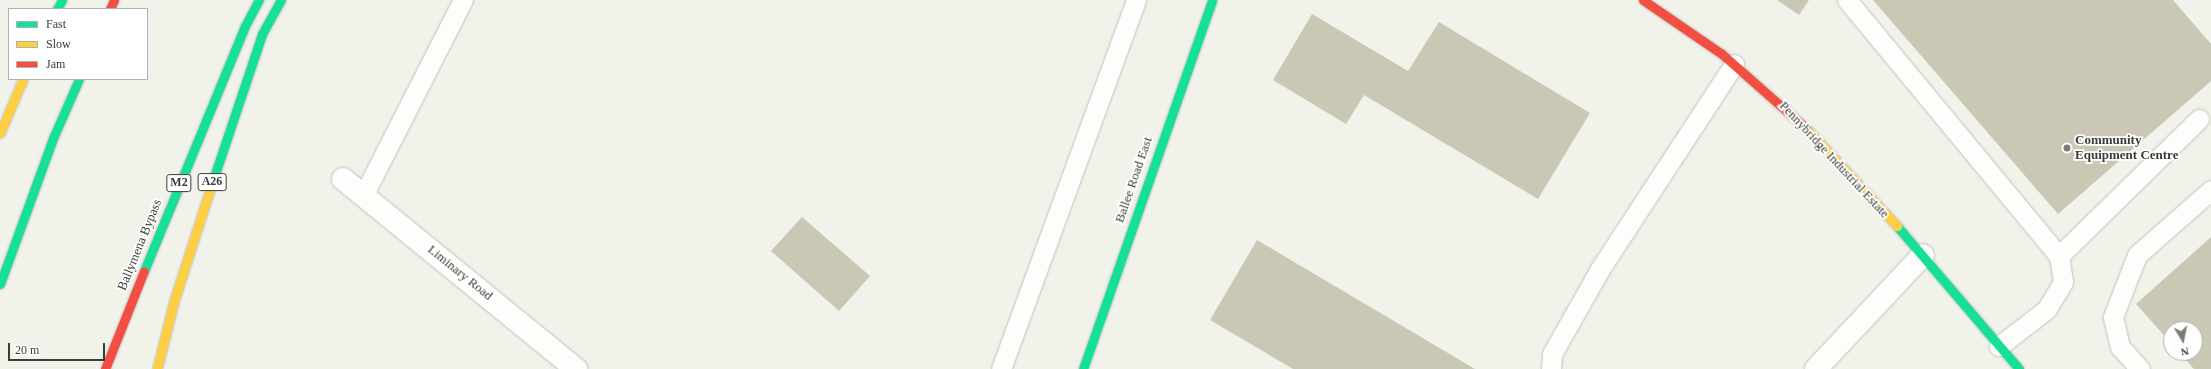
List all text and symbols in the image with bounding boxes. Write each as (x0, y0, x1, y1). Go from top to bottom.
legend (8, 8, 148, 80)
text: Fast (46, 17, 66, 31)
text: Slow (46, 37, 71, 51)
text: Jam (46, 57, 65, 71)
street label: Pennybridge Industrial Estate (1776, 98, 1892, 222)
place label: Community Equipment Centre (2075, 133, 2178, 164)
street label: Ballee Road East (1112, 135, 1156, 225)
marker: Community Equipment Centre (2062, 143, 2072, 153)
road number: A26 (197, 172, 227, 192)
road number: M2 (166, 173, 192, 193)
street label: Ballymena Bypass (115, 197, 165, 293)
street label: Liminary Road (424, 242, 496, 304)
north arrow (2163, 321, 2203, 361)
scale bar (10, 335, 107, 361)
text: 20 m (15, 343, 39, 357)
text: N (2180, 345, 2190, 358)

